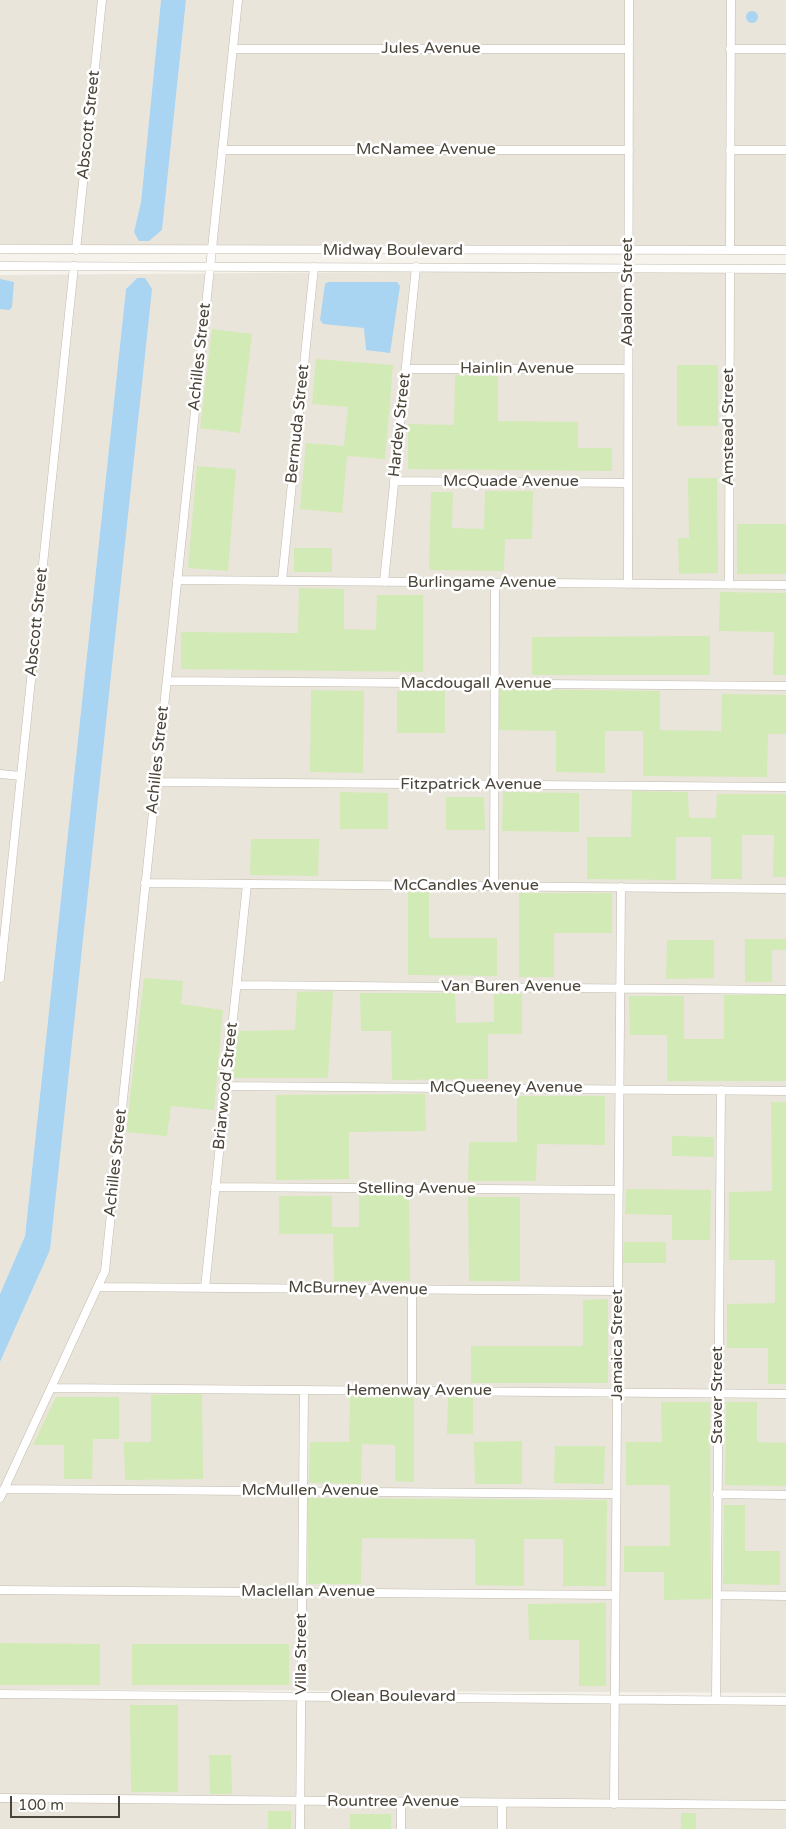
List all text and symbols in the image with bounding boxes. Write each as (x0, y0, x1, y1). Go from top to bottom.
street label: Jules Avenue (381, 39, 481, 59)
street label: Abscott Street (74, 69, 104, 181)
street label: McNamee Avenue (356, 140, 496, 160)
street label: Abalom Street (618, 237, 638, 347)
street label: Midway Boulevard (323, 241, 463, 261)
street label: Achilles Street (185, 302, 215, 412)
street label: Hainlin Avenue (460, 359, 574, 379)
street label: Bermuda Street (282, 364, 314, 484)
street label: Amstead Street (719, 368, 739, 486)
street label: Hardey Street (385, 372, 415, 478)
street label: McQuade Avenue (443, 472, 579, 492)
street label: Abscott Street (22, 566, 52, 678)
street label: Burlingame Avenue (408, 573, 556, 593)
street label: Macdougall Avenue (401, 674, 551, 694)
street label: Achilles Street (143, 705, 173, 815)
street label: Fitzpatrick Avenue (400, 775, 542, 795)
street label: McCandles Avenue (393, 876, 539, 896)
street label: Van Buren Avenue (441, 977, 581, 997)
street label: Briarwood Street (210, 1021, 242, 1151)
street label: McQueeney Avenue (429, 1078, 583, 1098)
street label: Achilles Street (101, 1108, 131, 1218)
street label: Stelling Avenue (358, 1179, 476, 1199)
street label: McBurney Avenue (288, 1278, 428, 1300)
street label: Jamaica Street (608, 1289, 628, 1401)
street label: Staver Street (708, 1346, 728, 1444)
street label: Hemenway Avenue (346, 1381, 492, 1401)
street label: McMullen Avenue (242, 1481, 378, 1501)
street label: Maclellan Avenue (241, 1582, 375, 1602)
street label: Villa Street (292, 1613, 312, 1695)
street label: Olean Boulevard (330, 1687, 456, 1707)
scale bar (12, 1786, 122, 1818)
street label: Rountree Avenue (327, 1792, 459, 1812)
text: 100 m (18, 1796, 64, 1814)

